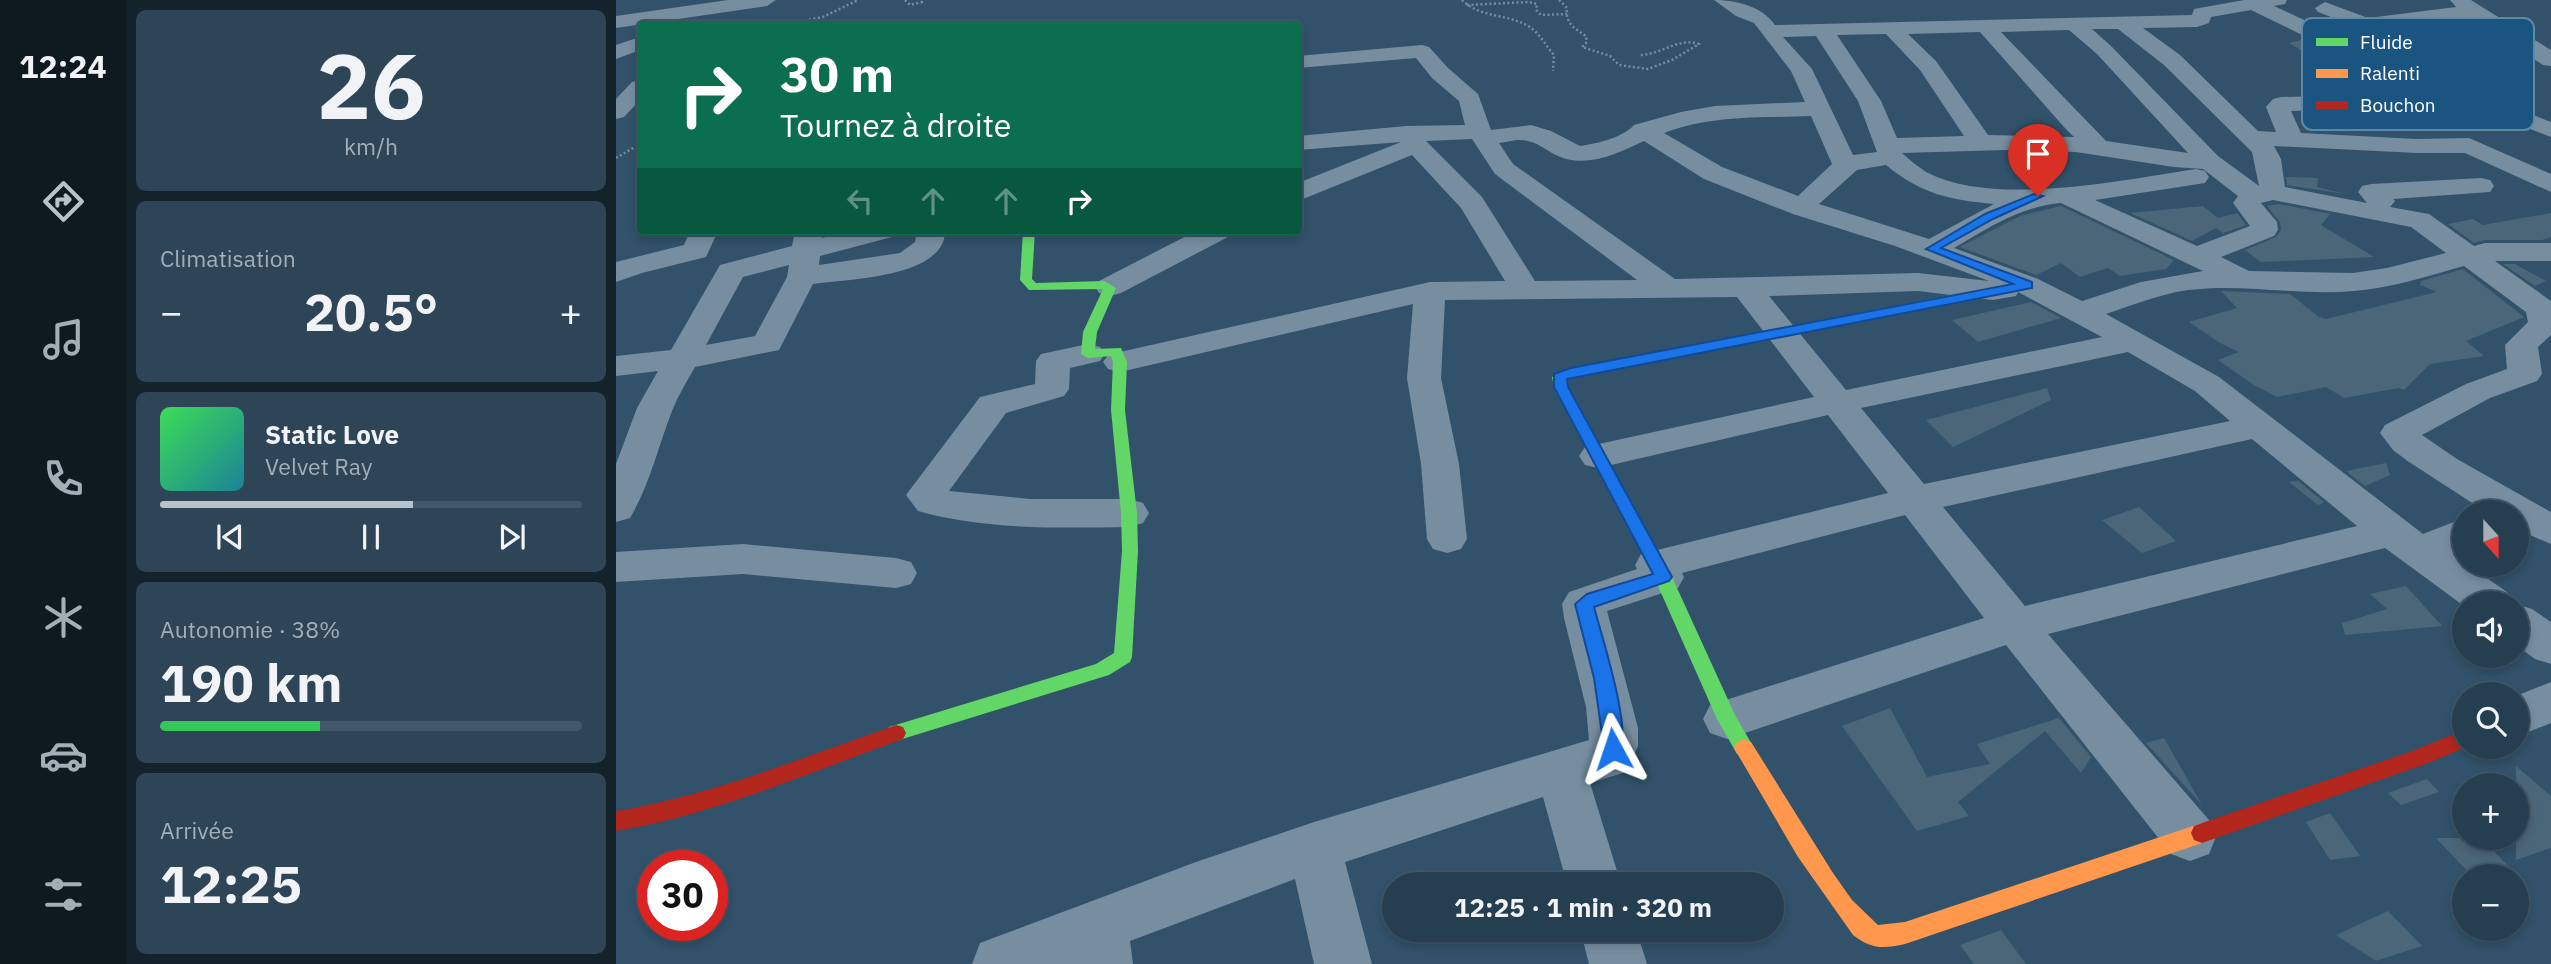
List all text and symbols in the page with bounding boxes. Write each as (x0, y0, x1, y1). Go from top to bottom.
legend (2302, 18, 2534, 130)
text: 26 (316, 26, 426, 144)
text: Fluide (2360, 30, 2413, 54)
text: 30 m (780, 42, 894, 105)
text: 12:24 (19, 45, 107, 87)
icon: right (665, 49, 756, 140)
text: Ralenti (2360, 61, 2420, 85)
text: Bouchon (2360, 93, 2436, 117)
text: Tournez à droite (780, 104, 1011, 146)
pin (2008, 124, 2068, 196)
text: km/h (344, 131, 398, 161)
icon: arrive (2019, 135, 2057, 173)
icon: directions (39, 177, 88, 226)
icon: left (841, 182, 879, 220)
icon: ahead (914, 182, 952, 220)
icon: ahead (987, 182, 1025, 220)
icon: right (1060, 182, 1098, 220)
text: Climatisation (160, 243, 296, 273)
text: 20.5° (304, 278, 438, 345)
text: − (160, 287, 183, 336)
text: + (559, 287, 582, 336)
icon: music (39, 315, 88, 364)
text: Static Love (265, 417, 399, 451)
text: Velvet Ray (265, 451, 372, 481)
icon: phone (39, 454, 88, 503)
north arrow (2452, 500, 2529, 578)
map controls (2452, 500, 2529, 941)
icon: previous (211, 518, 249, 556)
icon: pause (352, 518, 390, 556)
icon: next (493, 518, 531, 556)
button: sound (2452, 591, 2529, 668)
icon: climate (39, 593, 88, 642)
text: Autonomie · 38% (160, 614, 340, 644)
text: 190 km (160, 649, 342, 716)
button: search (2452, 682, 2529, 759)
position arrow (1576, 712, 1650, 786)
icon: car (39, 731, 88, 780)
button: + (2452, 773, 2529, 850)
text: Arrivée (160, 815, 234, 845)
text: 12:25 (160, 850, 302, 917)
speed limit sign: 30 (637, 850, 728, 941)
button: − (2452, 864, 2529, 941)
icon: filters (39, 870, 88, 919)
text: 12:25 · 1 min · 320 m (1454, 890, 1712, 924)

